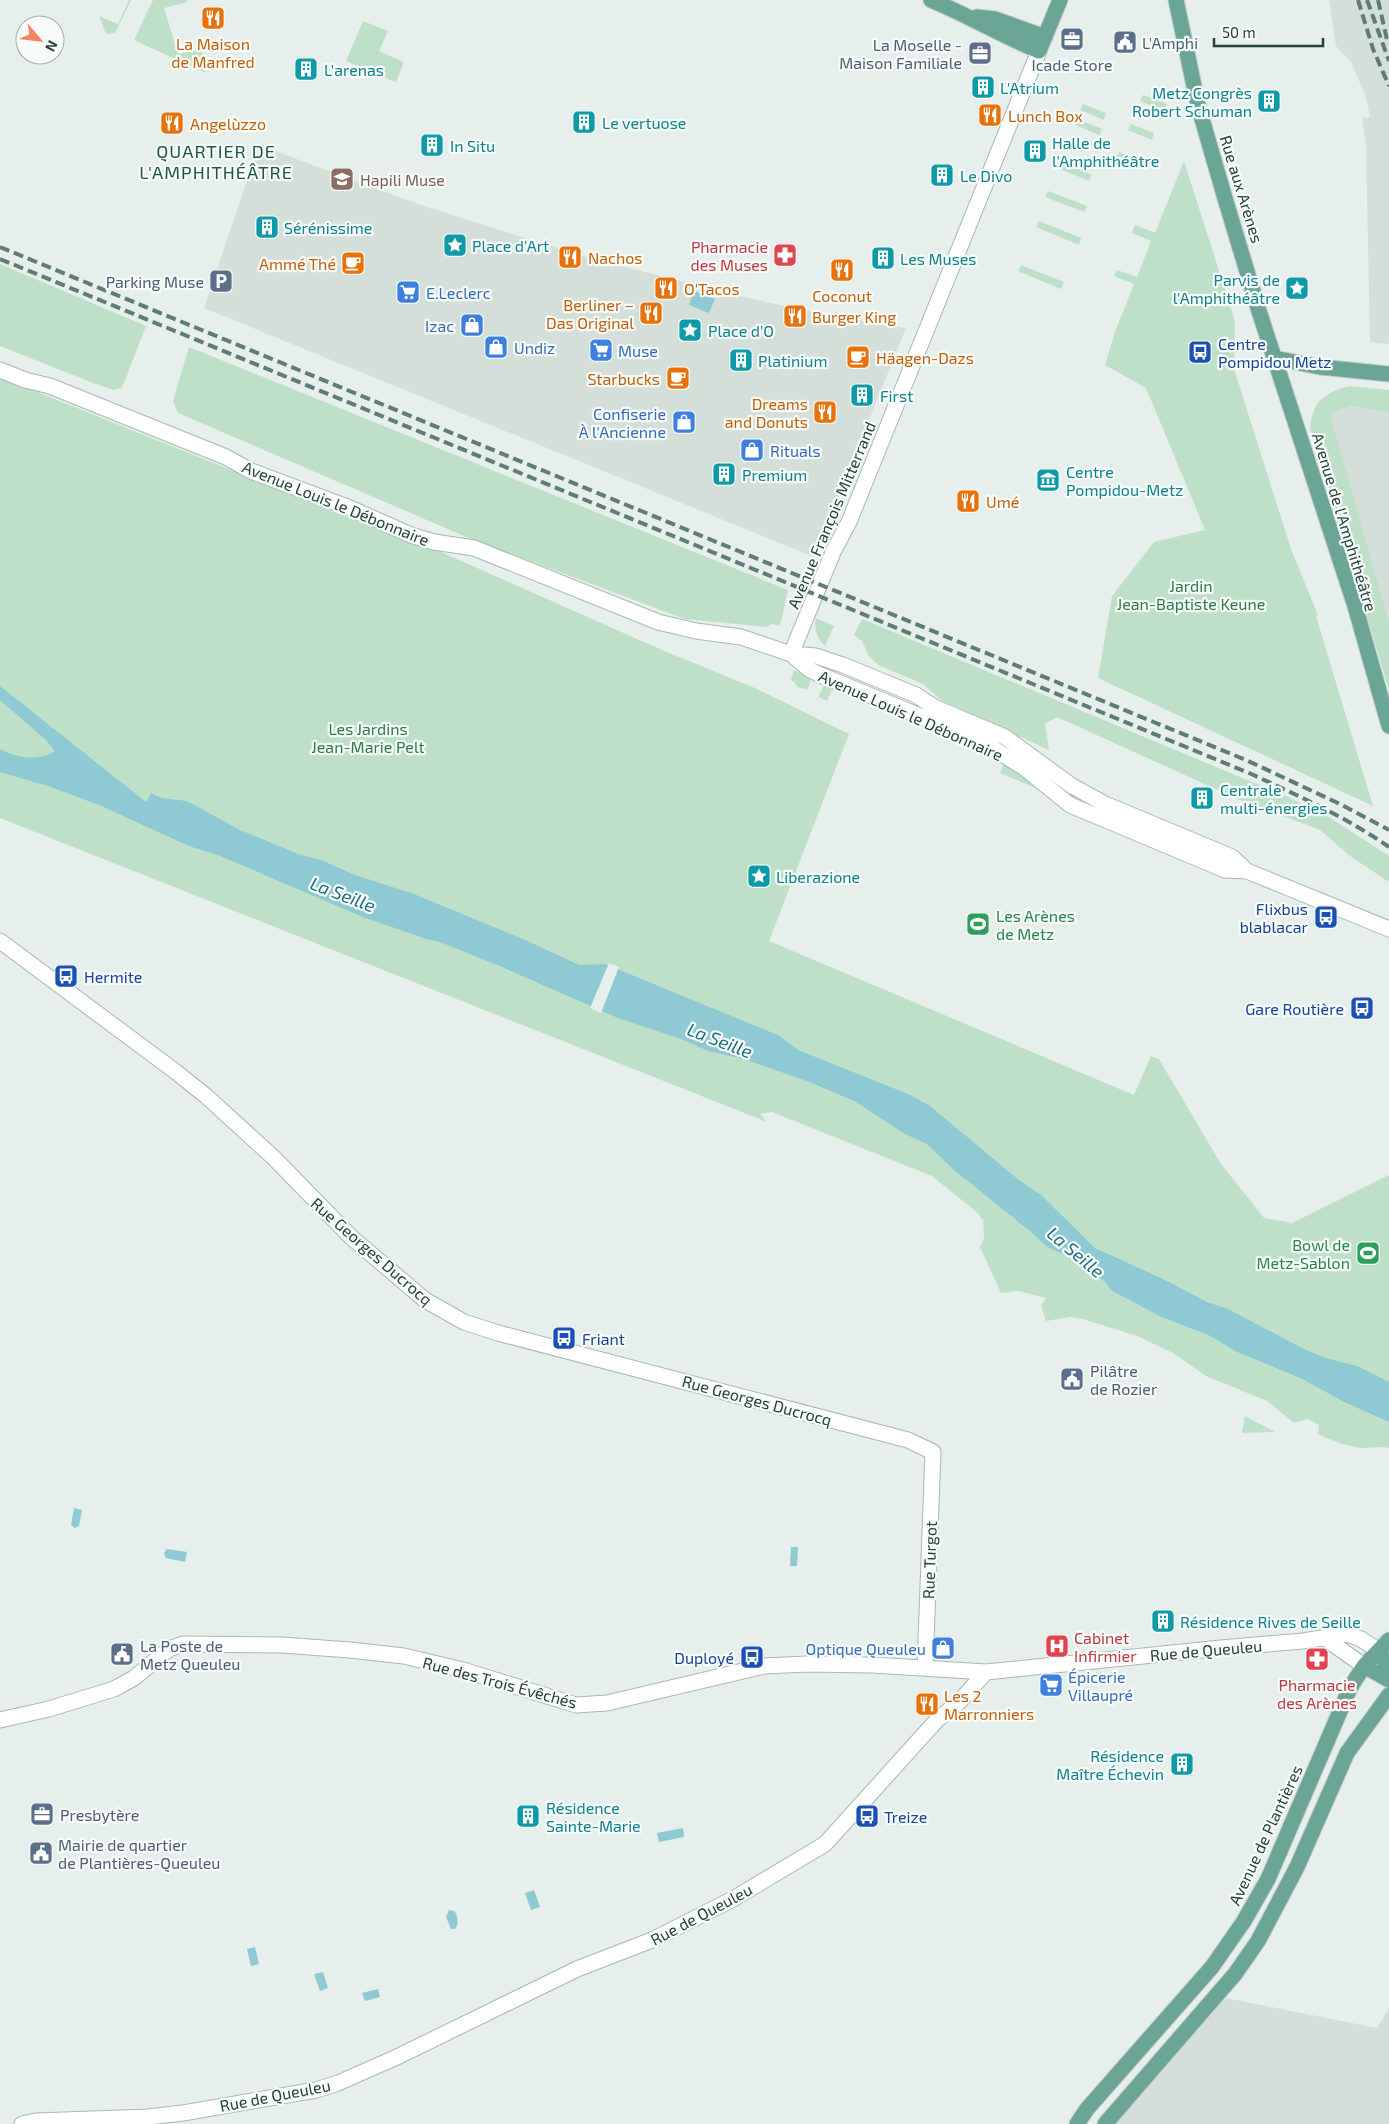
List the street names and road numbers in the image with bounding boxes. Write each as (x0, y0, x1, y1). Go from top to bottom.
street label: Rue aux Arènes (1217, 133, 1267, 245)
street label: Avenue François Mitterrand (783, 419, 880, 612)
street label: Avenue de l'Amphithéâtre (1309, 430, 1381, 614)
street label: Avenue Louis le Débonnaire (240, 457, 432, 549)
street label: Avenue Louis le Débonnaire (816, 666, 1006, 764)
street label: Rue Georges Ducrocq (308, 1193, 436, 1309)
street label: Rue Georges Ducrocq (680, 1371, 834, 1429)
street label: Rue Turgot (918, 1521, 940, 1599)
street label: Rue de Queuleu (1149, 1636, 1263, 1665)
street label: Rue des Trois Évêchés (421, 1652, 579, 1712)
street label: Avenue de Plantières (1224, 1762, 1306, 1908)
street label: Rue de Queuleu (647, 1879, 756, 1950)
street label: Rue de Queuleu (218, 2075, 332, 2116)

